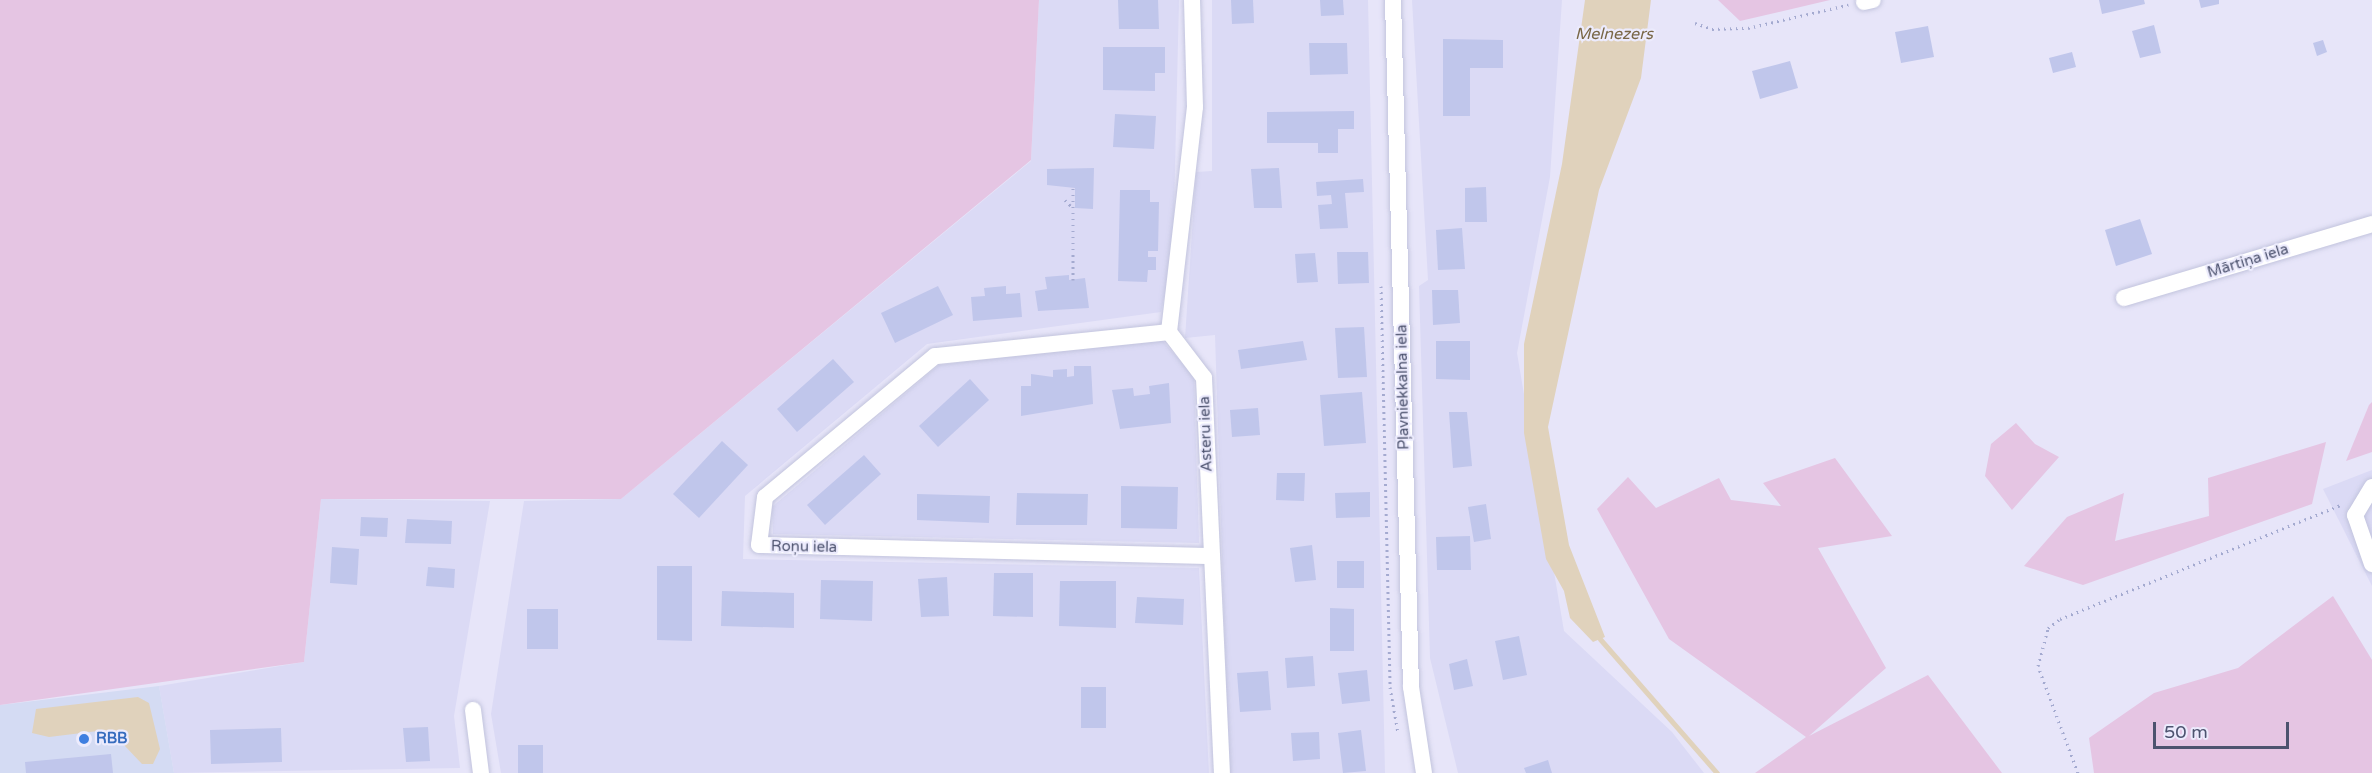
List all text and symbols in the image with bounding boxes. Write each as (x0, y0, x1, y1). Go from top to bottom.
water label: Melnezers (1575, 24, 1653, 44)
street label: Mārtiņa iela (2205, 240, 2291, 282)
street label: Pļavniekkalna iela (1393, 324, 1413, 450)
street label: Asteru iela (1196, 396, 1216, 472)
street label: Roņu iela (771, 537, 837, 557)
scale bar (2156, 710, 2292, 748)
text: 50 m (2164, 721, 2208, 743)
place label: RBB (96, 730, 127, 748)
marker: RBB (77, 732, 91, 746)

